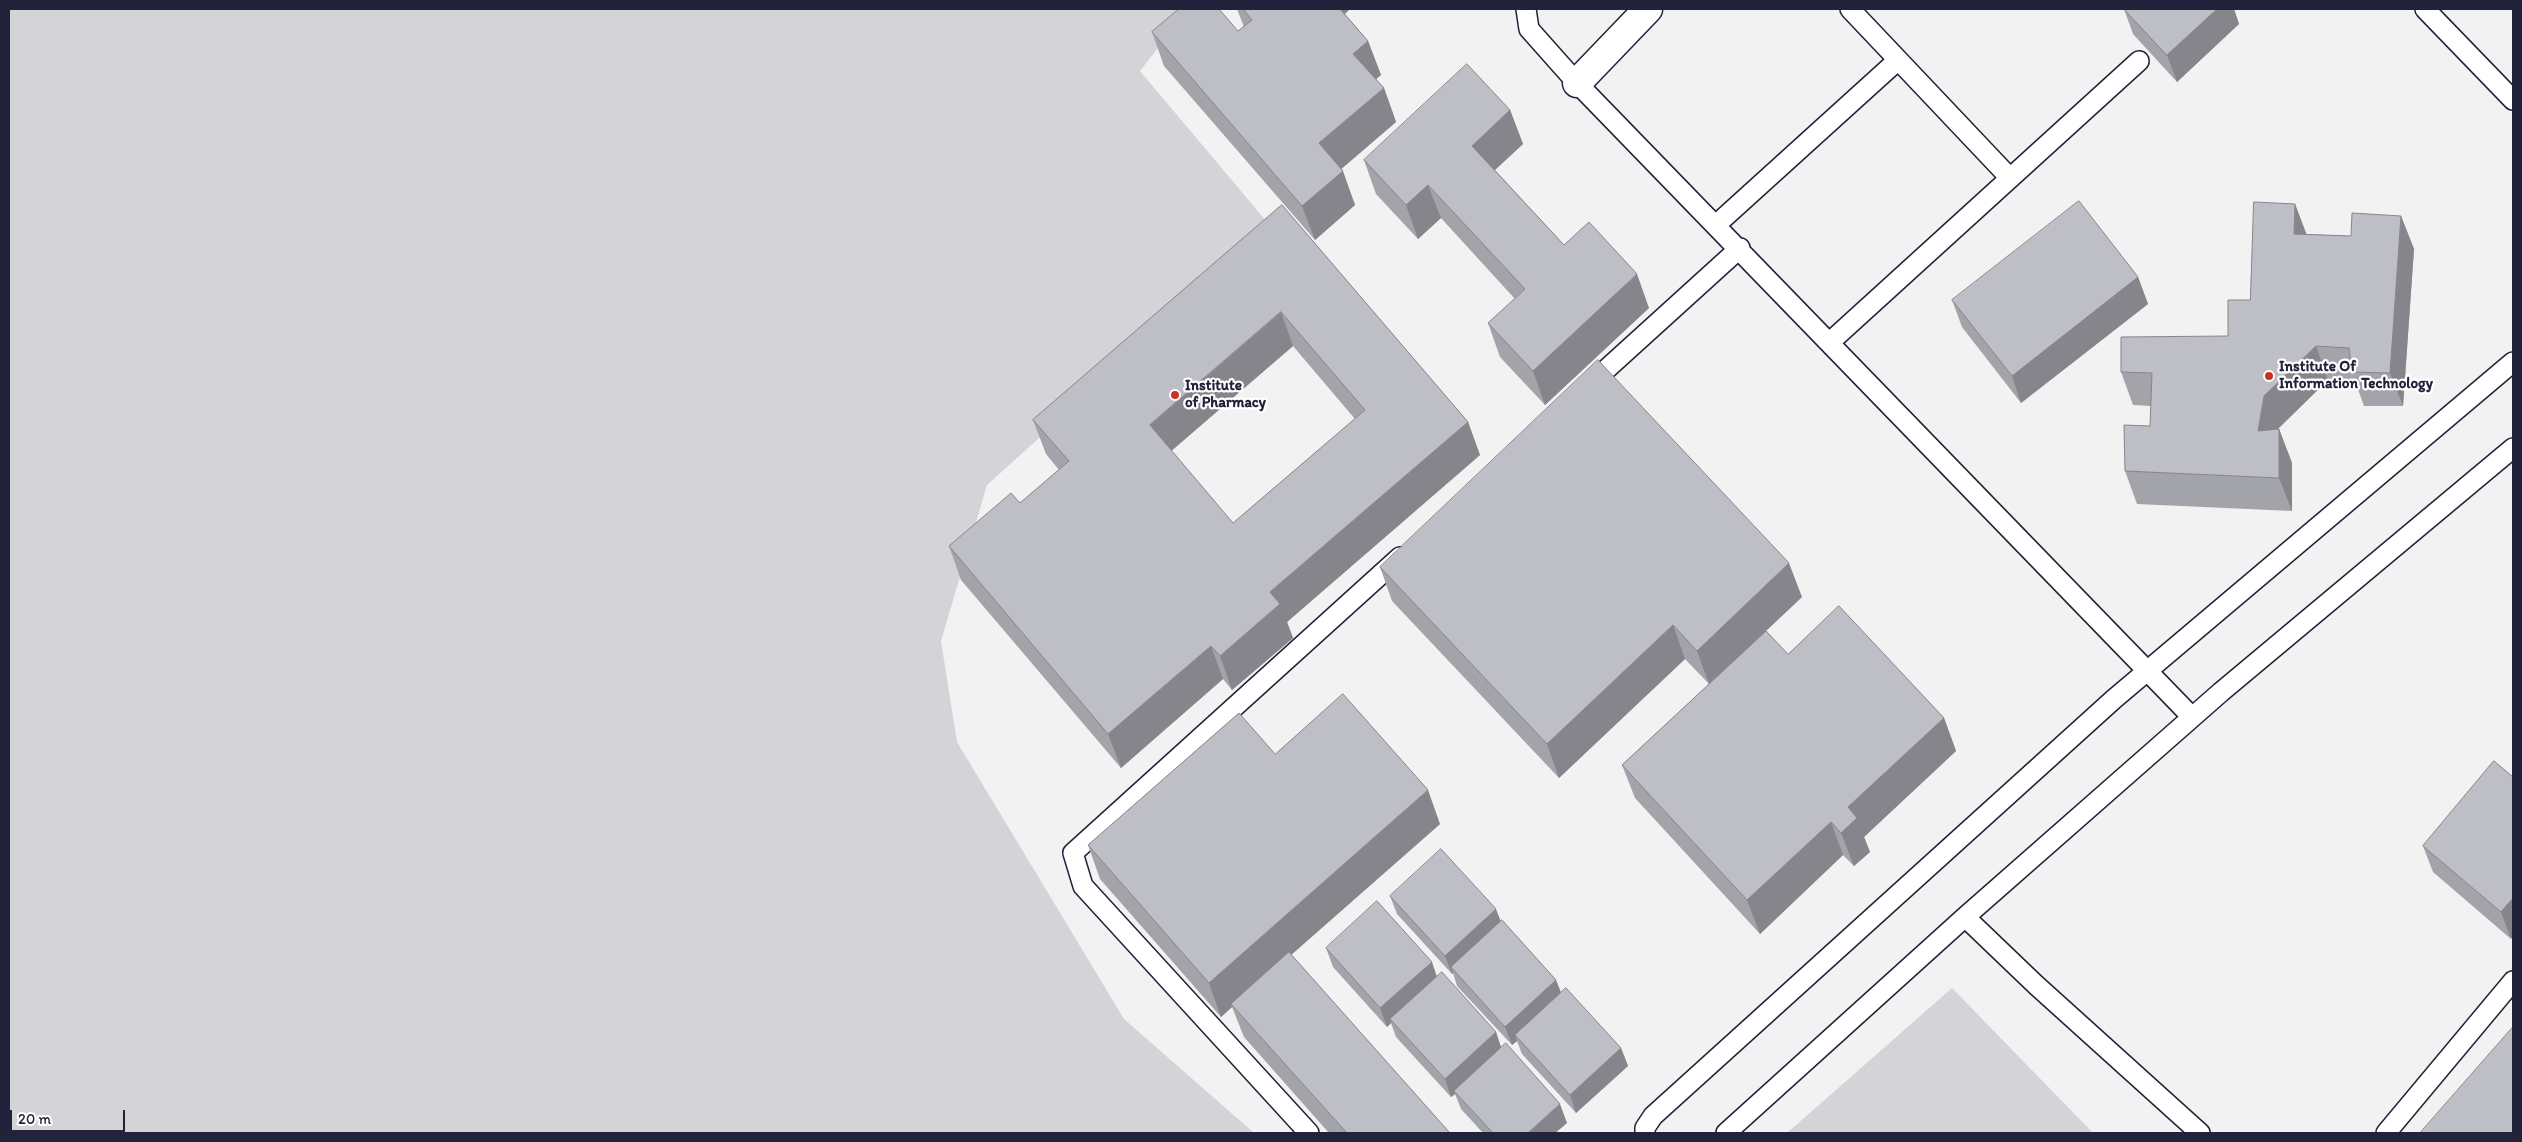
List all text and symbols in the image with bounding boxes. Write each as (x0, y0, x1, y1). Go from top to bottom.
place label: Institute Of Information Technology (2279, 358, 2433, 393)
marker: Institute Of Information Technology (2263, 370, 2275, 382)
place label: Institute of Pharmacy (1185, 377, 1266, 412)
marker: Institute of Pharmacy (1169, 389, 1181, 401)
scale bar (12, 1100, 128, 1132)
text: 20 m (18, 1110, 51, 1128)

